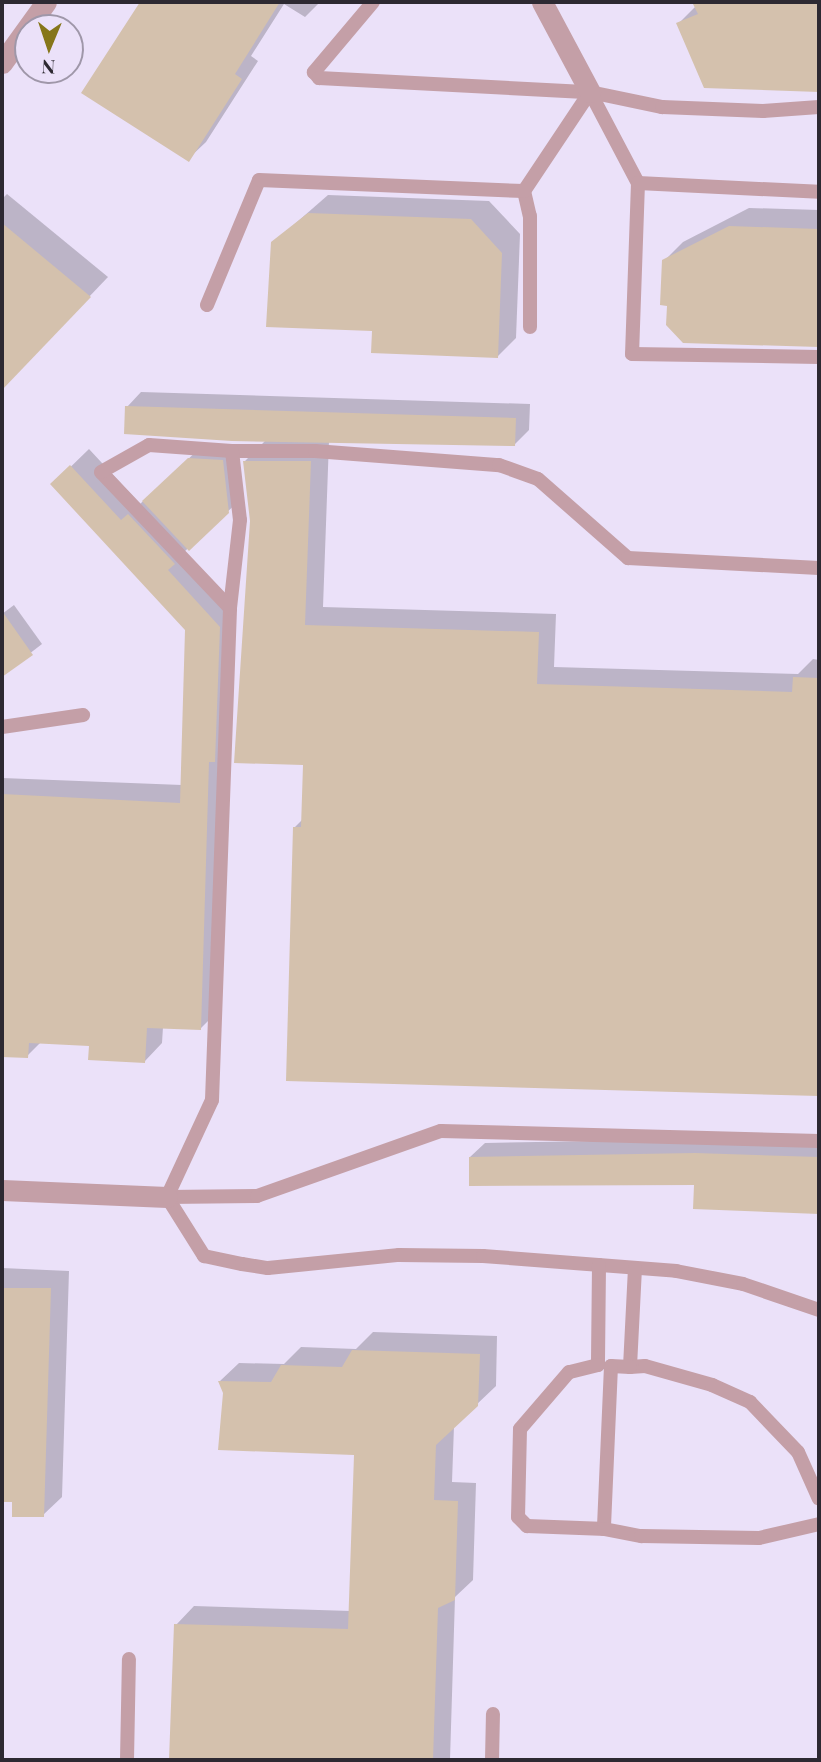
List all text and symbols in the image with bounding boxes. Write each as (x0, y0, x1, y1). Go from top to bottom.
north arrow (14, 14, 84, 84)
text: N (41, 55, 56, 81)

